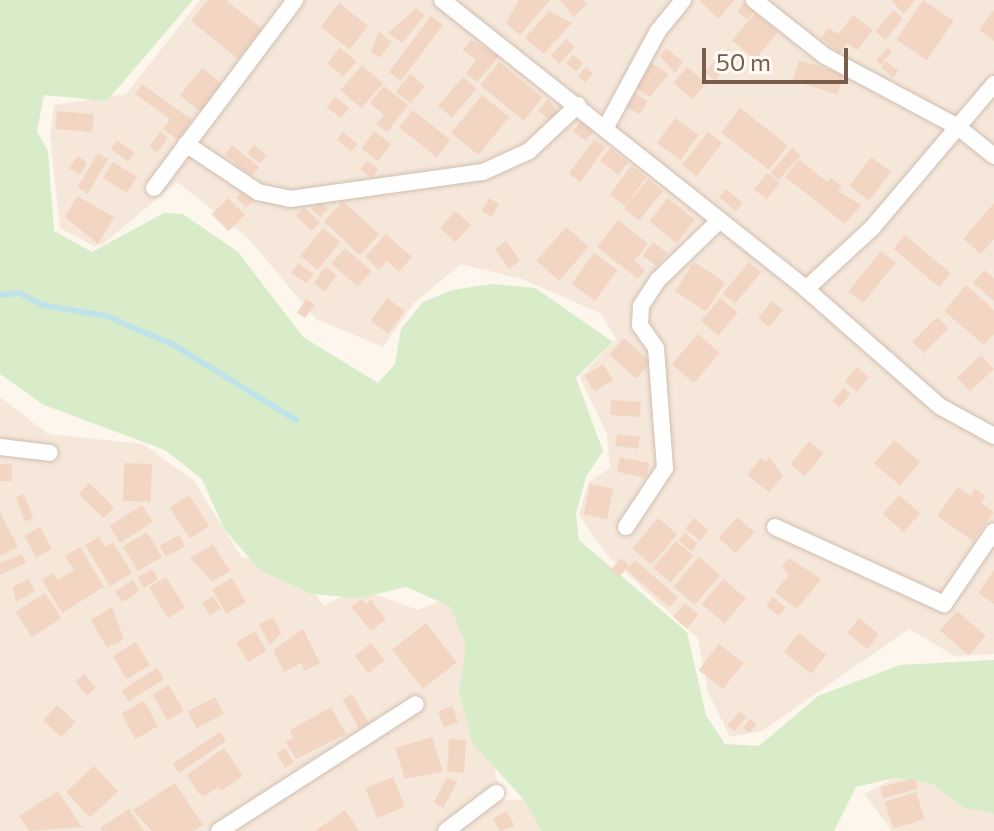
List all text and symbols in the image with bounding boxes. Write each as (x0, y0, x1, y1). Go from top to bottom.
scale bar (706, 32, 852, 82)
text: 50 m (716, 47, 771, 76)

